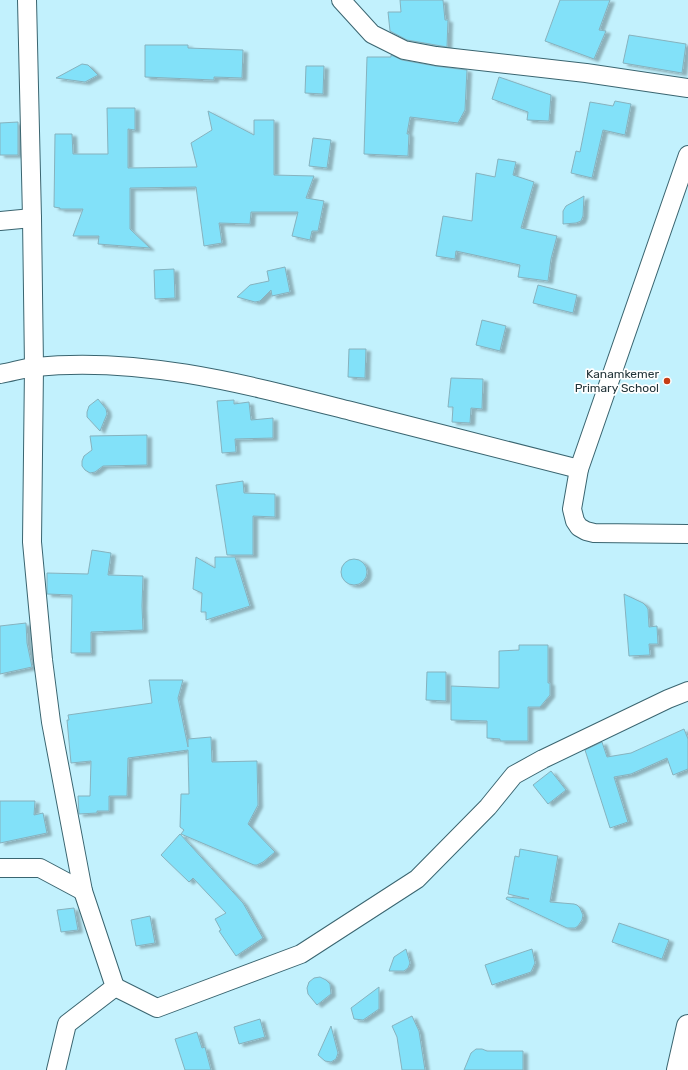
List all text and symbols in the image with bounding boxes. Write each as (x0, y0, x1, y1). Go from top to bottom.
place label: Kanamkemer Primary School (575, 367, 659, 395)
marker: Kanamkemer Primary School (662, 376, 672, 386)

